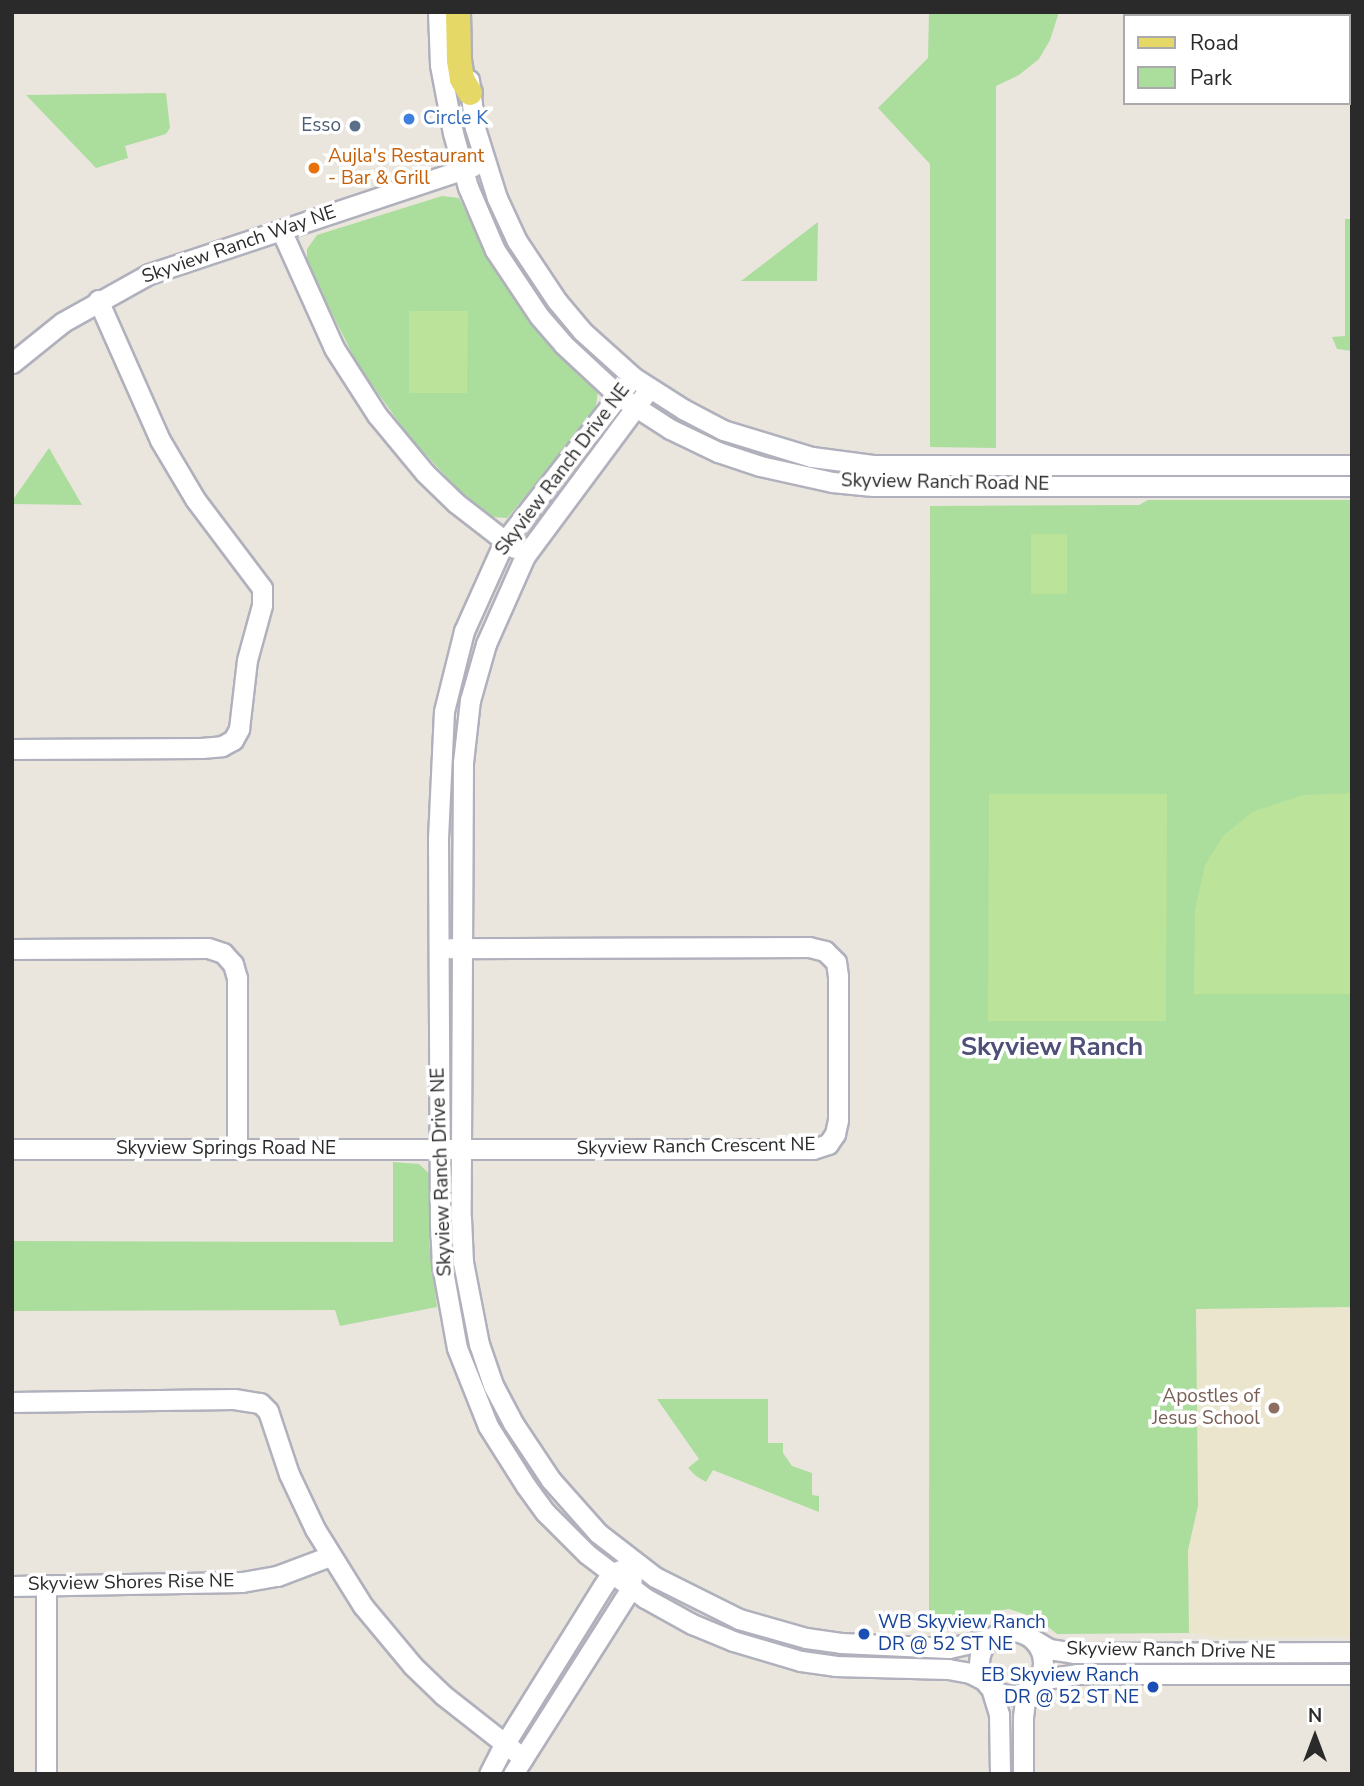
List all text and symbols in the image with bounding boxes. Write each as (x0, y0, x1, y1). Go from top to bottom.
legend (1122, 14, 1350, 105)
text: Road (1190, 29, 1239, 57)
text: Park (1190, 64, 1232, 92)
place label: Circle K (423, 108, 488, 130)
marker: Circle K (401, 111, 417, 127)
place label: Esso (301, 115, 341, 137)
marker: Esso (347, 118, 363, 134)
place label: Aujla's Restaurant - Bar & Grill (328, 146, 484, 190)
marker: Aujla's Restaurant - Bar & Grill (306, 160, 322, 176)
street label: Skyview Ranch Way NE (139, 201, 339, 289)
street label: Skyview Ranch Drive NE (491, 380, 635, 560)
street label: Skyview Ranch Road NE (841, 470, 1049, 496)
district label: Skyview Ranch (961, 1031, 1143, 1063)
street label: Skyview Ranch Drive NE (427, 1067, 457, 1277)
street label: Skyview Ranch Crescent NE (576, 1134, 816, 1160)
street label: Skyview Springs Road NE (116, 1138, 336, 1160)
place label: Apostles of Jesus School (1152, 1386, 1260, 1430)
marker: Apostles of Jesus School (1266, 1400, 1282, 1416)
street label: Skyview Shores Rise NE (28, 1570, 234, 1596)
place label: WB Skyview Ranch DR @ 52 ST NE (878, 1612, 1046, 1656)
marker: WB Skyview Ranch DR @ 52 ST NE (856, 1626, 872, 1642)
street label: Skyview Ranch Drive NE (1066, 1638, 1276, 1664)
place label: EB Skyview Ranch DR @ 52 ST NE (981, 1665, 1139, 1709)
marker: EB Skyview Ranch DR @ 52 ST NE (1145, 1679, 1161, 1695)
north arrow (1280, 1702, 1350, 1772)
text: N (1308, 1703, 1322, 1729)

